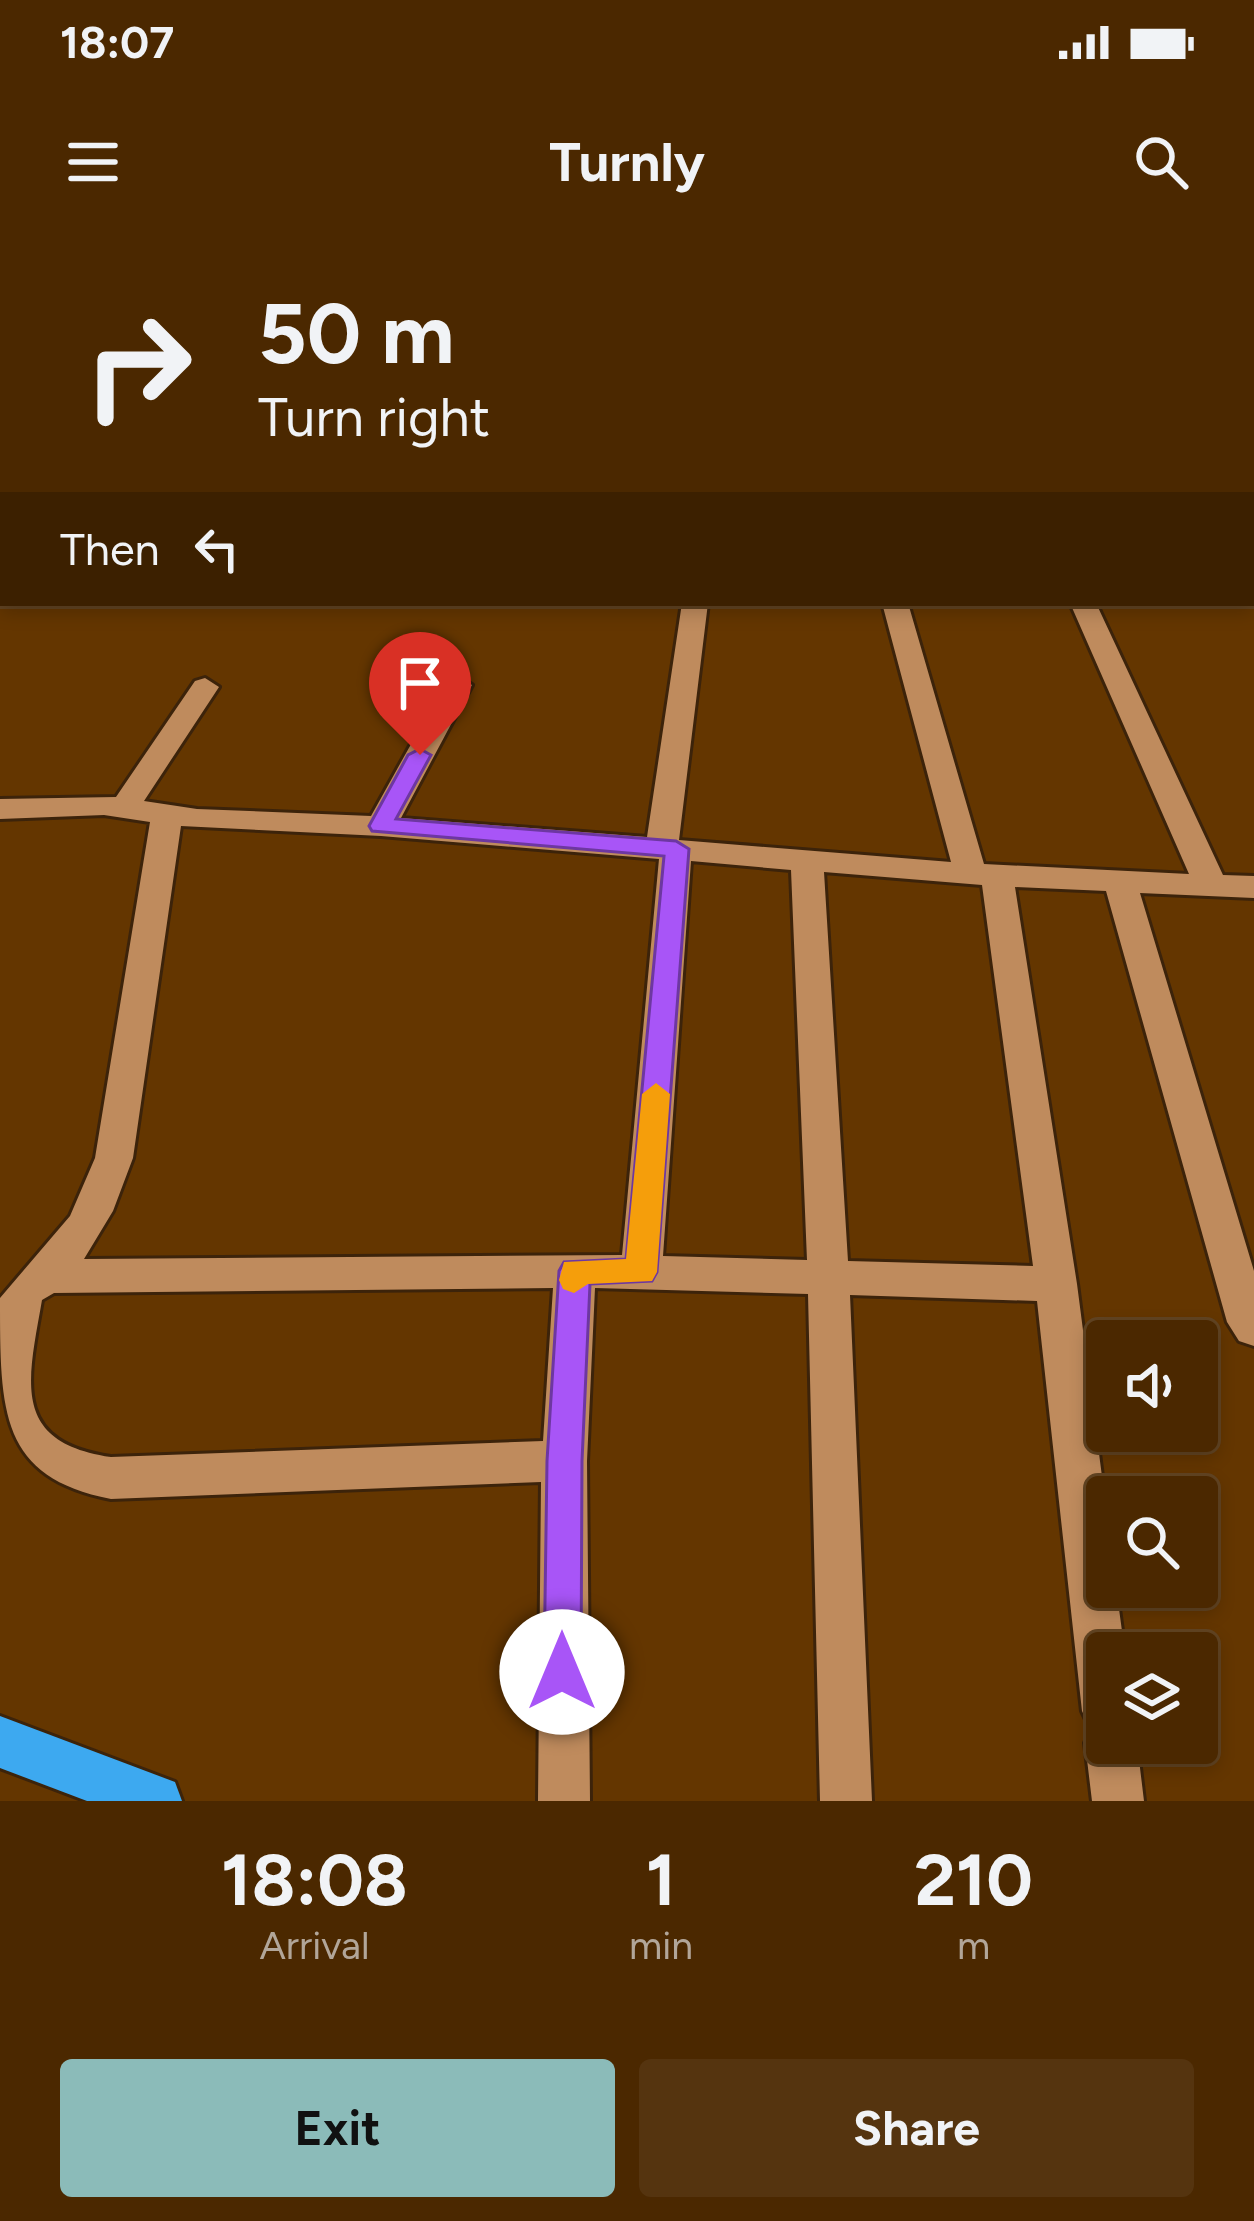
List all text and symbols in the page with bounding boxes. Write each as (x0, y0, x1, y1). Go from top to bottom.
text: 18:07 (60, 15, 174, 69)
icon: menu (60, 129, 126, 195)
icon: search (1128, 129, 1194, 195)
text: Turnly (549, 130, 705, 195)
text: 50 m (258, 283, 454, 384)
icon: right (60, 288, 216, 444)
text: Turn right (258, 385, 490, 450)
icon: left (184, 516, 250, 582)
text: Then (60, 522, 160, 576)
pin (369, 632, 471, 755)
icon: arrive (387, 650, 453, 716)
map controls (1086, 1320, 1218, 1764)
button: sound (1086, 1320, 1218, 1452)
button: search (1086, 1476, 1218, 1608)
position arrow (499, 1609, 625, 1735)
button: layers (1086, 1632, 1218, 1764)
text: 18:08 (221, 1837, 408, 1923)
text: 1 (646, 1837, 676, 1923)
text: 210 (914, 1837, 1033, 1923)
text: Arrival (259, 1922, 370, 1969)
text: min (629, 1922, 693, 1969)
text: m (957, 1922, 990, 1969)
button: Exit (60, 2059, 615, 2197)
button: Share (639, 2059, 1194, 2197)

